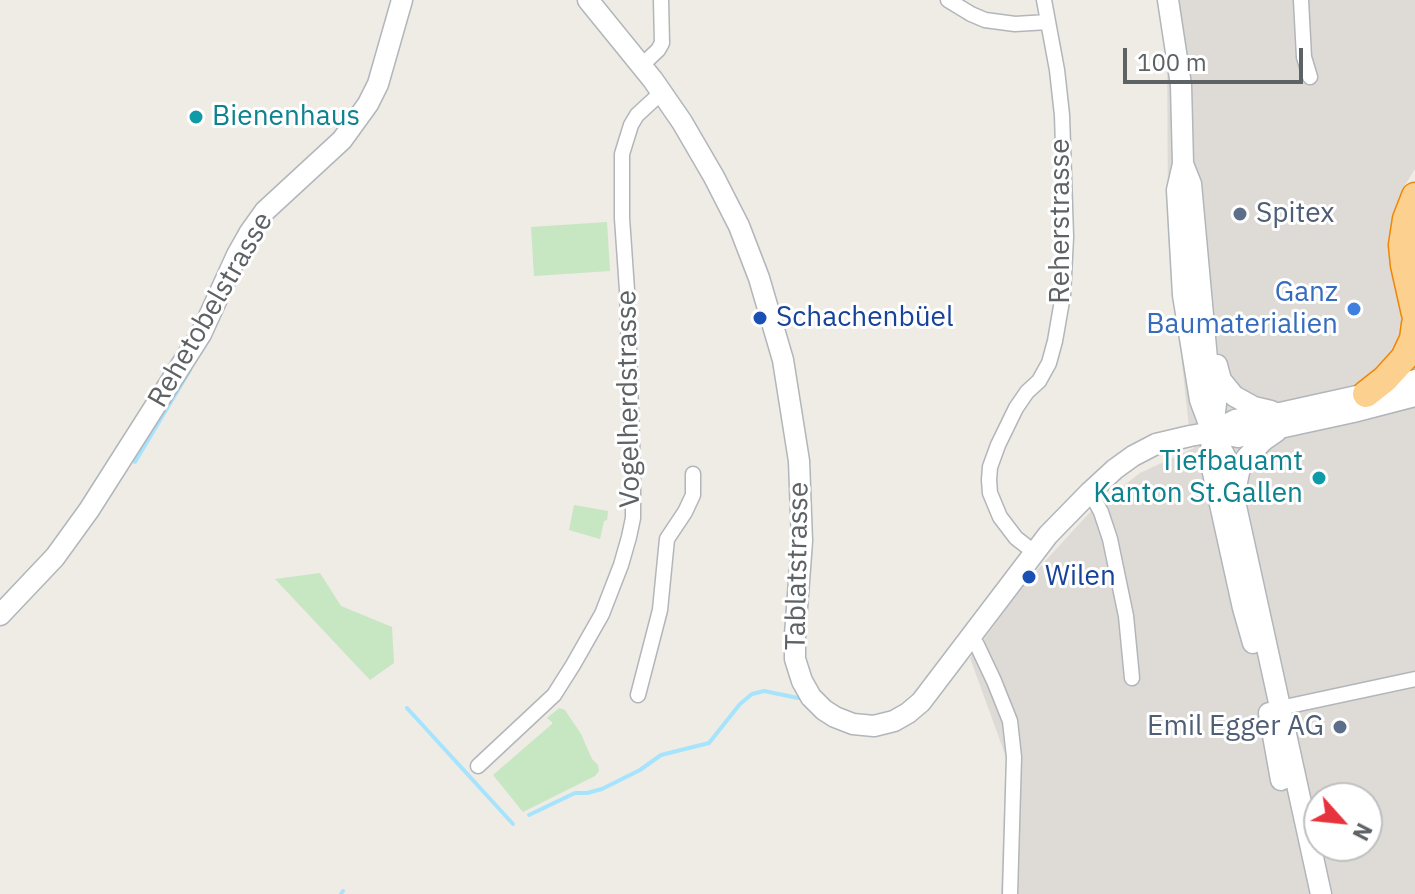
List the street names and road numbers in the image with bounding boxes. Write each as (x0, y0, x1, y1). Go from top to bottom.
street label: Reherstrasse (1044, 138, 1078, 304)
street label: Rehetobelstrasse (142, 206, 280, 414)
street label: Vogelherdstrasse (610, 290, 648, 508)
street label: Tablatstrasse (780, 481, 816, 651)

